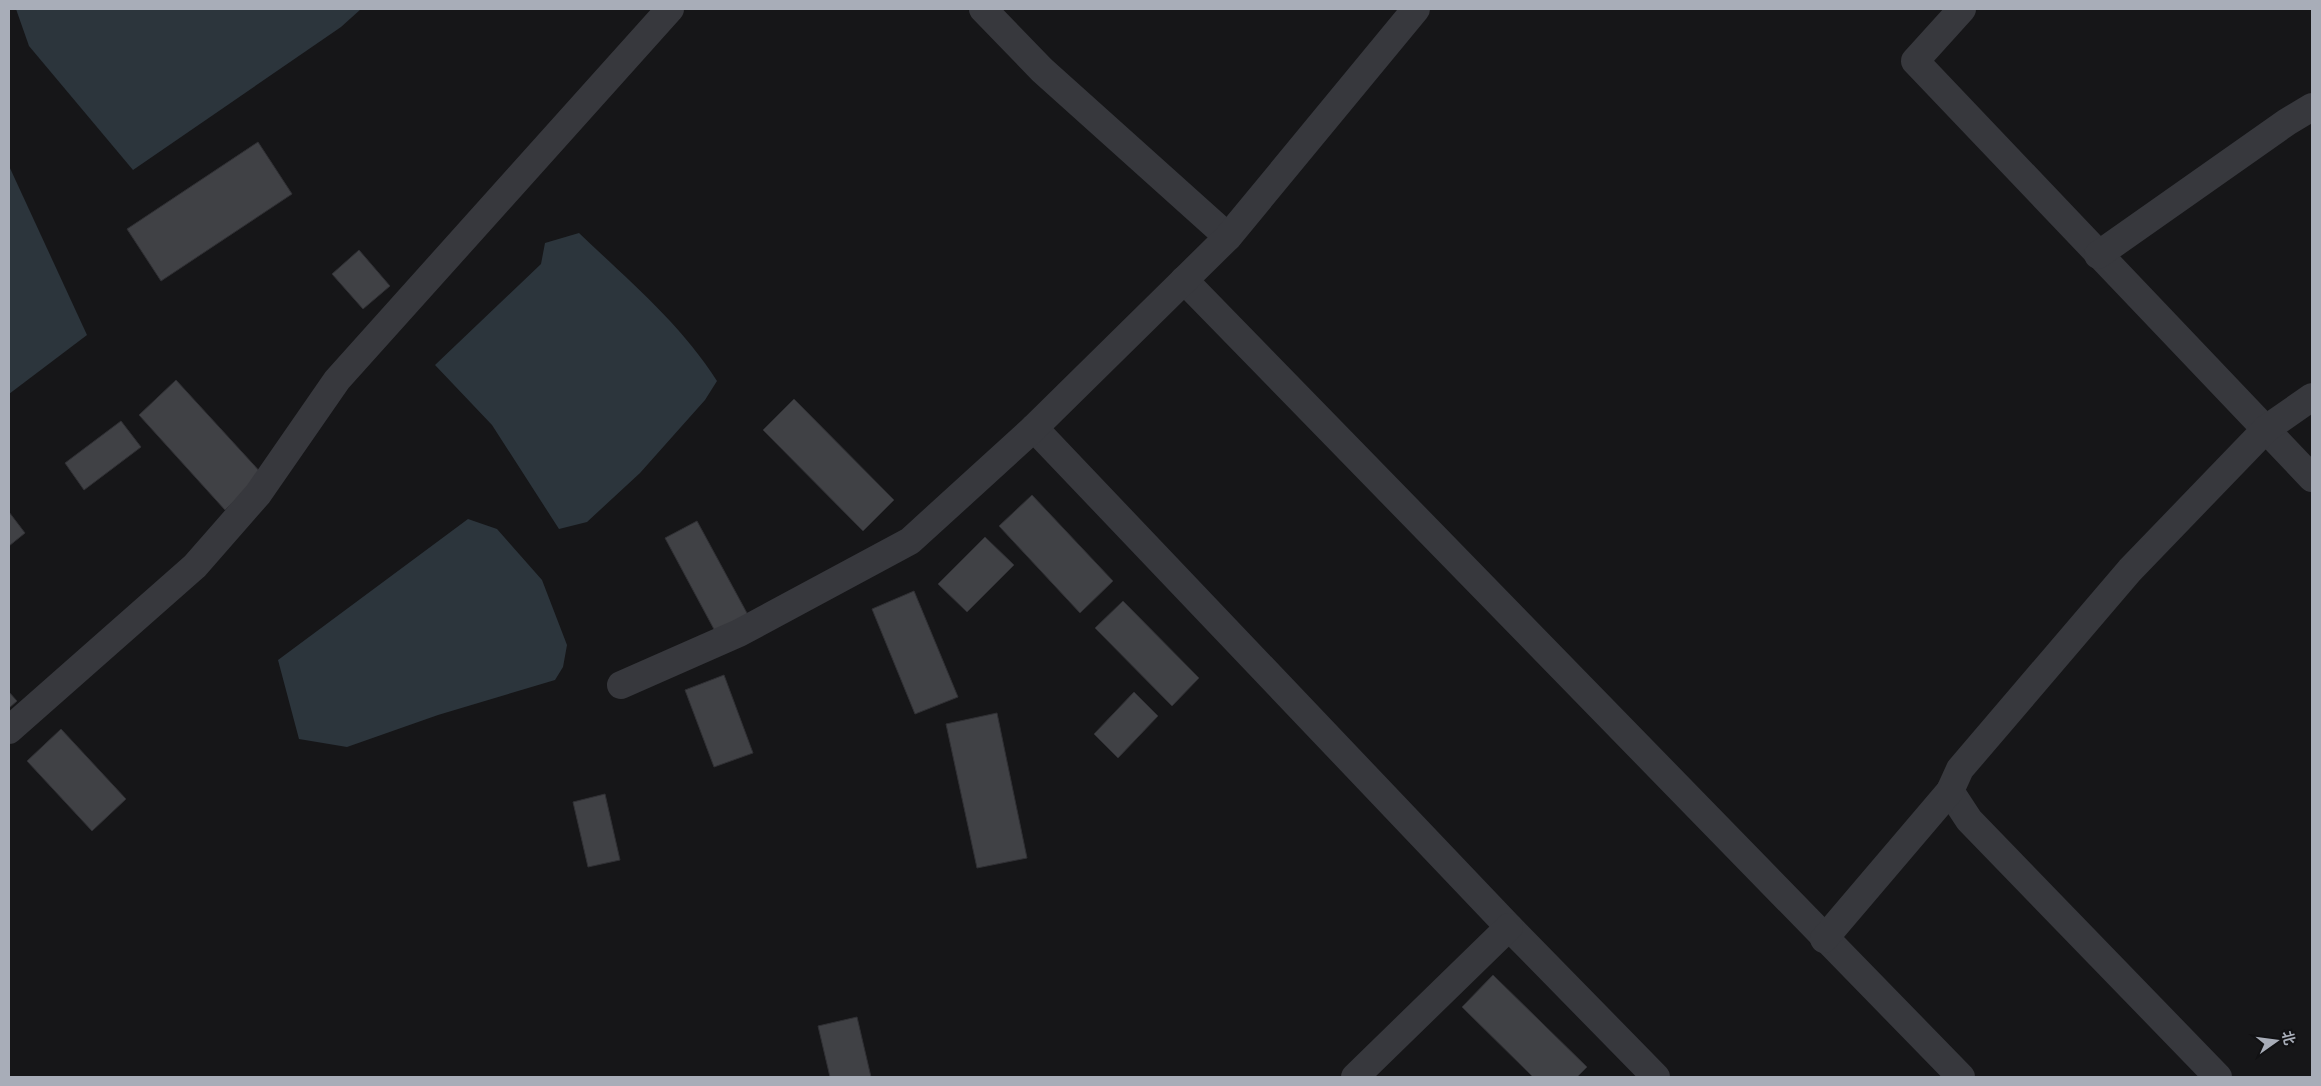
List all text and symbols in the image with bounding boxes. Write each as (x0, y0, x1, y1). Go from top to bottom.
north arrow (2251, 1016, 2301, 1066)
text: 北 (2276, 1029, 2299, 1047)

